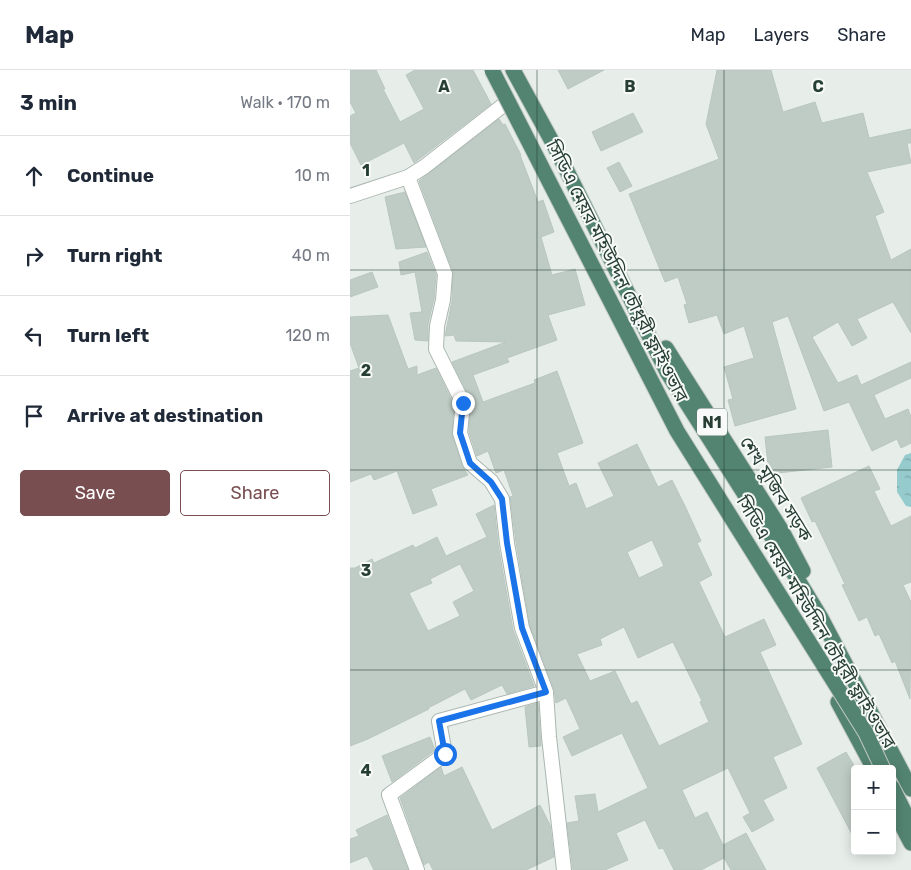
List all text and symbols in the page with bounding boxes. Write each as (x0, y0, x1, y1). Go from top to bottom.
text: Map (25, 21, 74, 49)
text: Map (691, 24, 726, 46)
text: Layers (754, 24, 809, 46)
text: Share (837, 24, 886, 46)
text: A (438, 77, 450, 96)
text: B (624, 77, 636, 96)
text: C (812, 77, 824, 96)
text: 3 min (20, 90, 77, 115)
text: Walk · 170 m (240, 93, 330, 112)
street label: সিডিএ মেয়র মহিউদ্দিন চৌধুরী ফ্লাইওভার (541, 136, 693, 406)
text: 1 (362, 161, 370, 180)
icon: ahead (20, 162, 48, 190)
text: Continue (67, 164, 154, 187)
text: 10 m (295, 166, 330, 185)
icon: right (20, 242, 48, 270)
text: Turn right (67, 244, 162, 267)
text: 40 m (292, 246, 330, 265)
icon: left (20, 322, 48, 350)
text: Turn left (67, 324, 149, 347)
text: 120 m (285, 326, 330, 345)
text: 2 (361, 361, 371, 380)
route end (452, 392, 475, 415)
icon: arrive (20, 402, 48, 430)
text: Arrive at destination (67, 404, 263, 427)
road number: N1 (697, 408, 727, 436)
street label: শেখ মুজিব সড়ক (735, 433, 817, 546)
button: Save (20, 470, 170, 516)
button: Share (180, 470, 330, 516)
street label: সিডিএ মেয়র মহিউদ্দিন চৌধুরী ফ্লাইওভার (731, 491, 900, 752)
text: 3 (361, 561, 371, 580)
route start (434, 743, 457, 766)
text: 4 (361, 761, 372, 780)
map controls (851, 765, 896, 855)
button: + (851, 765, 896, 810)
button: − (851, 810, 896, 855)

